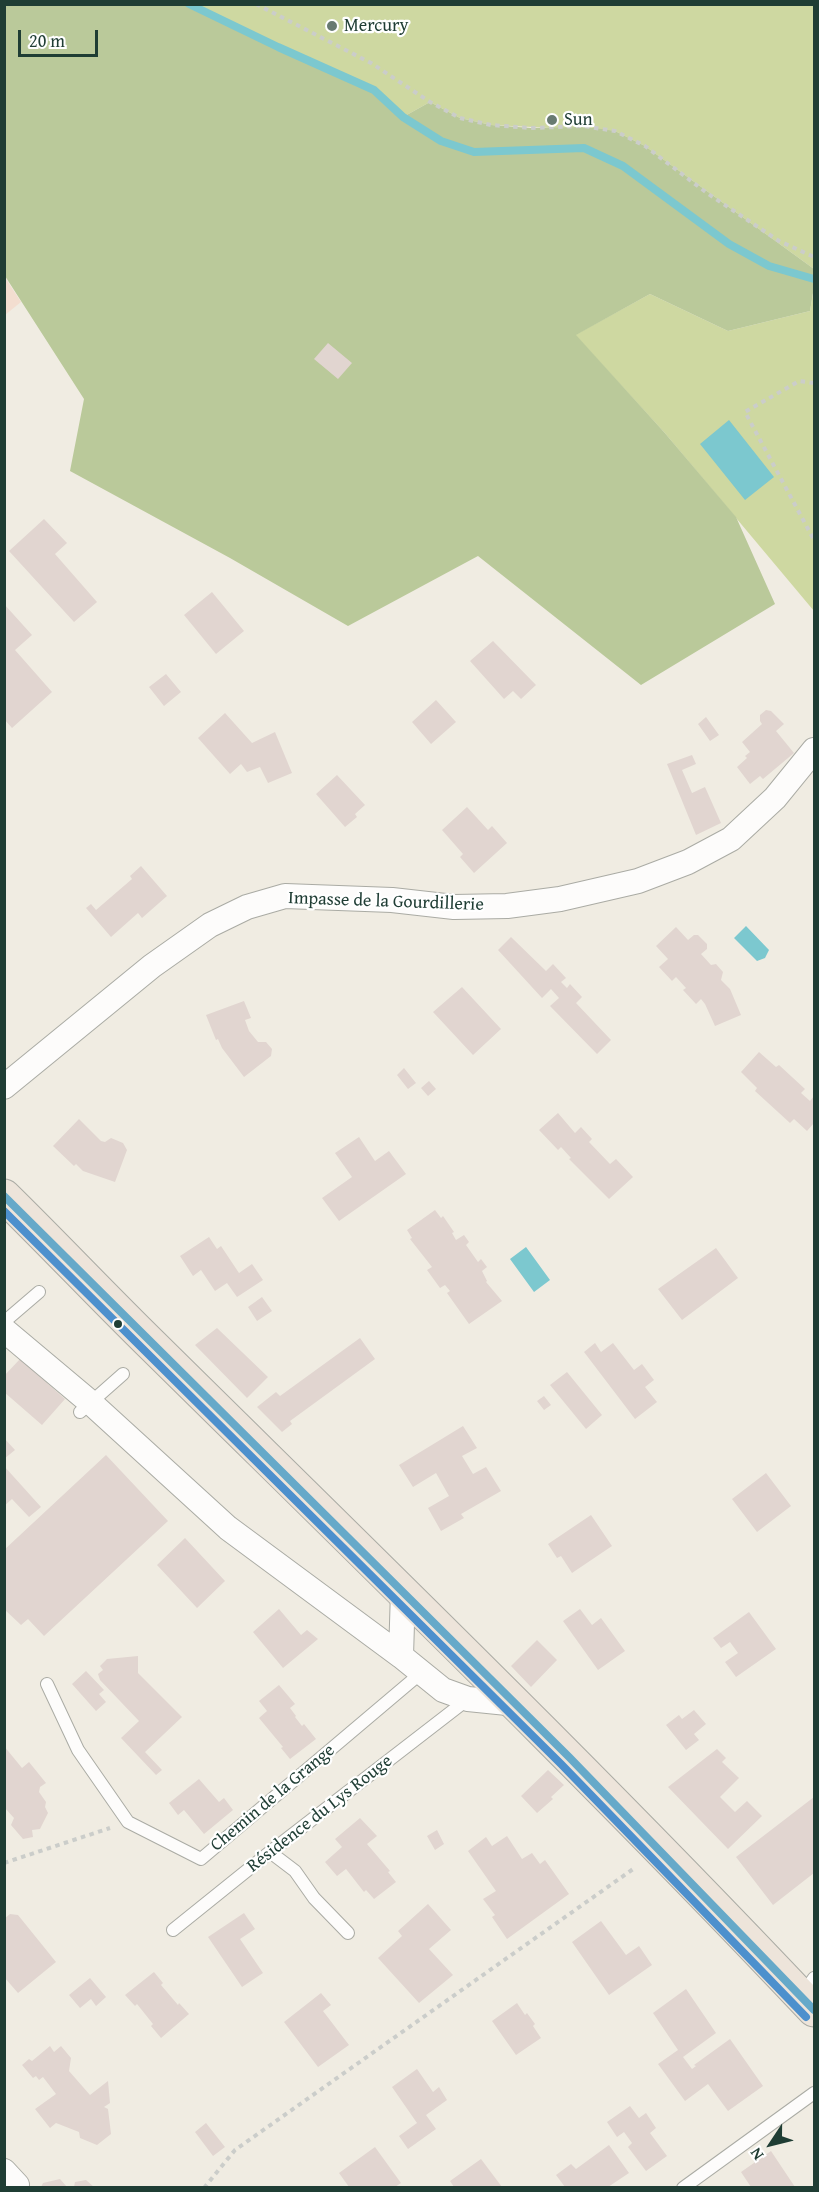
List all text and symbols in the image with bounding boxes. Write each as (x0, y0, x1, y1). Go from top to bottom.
place label: Mercury (344, 15, 408, 37)
scale bar (21, 18, 100, 56)
marker: Mercury (325, 19, 339, 33)
text: 20 m (29, 27, 65, 54)
place label: Sun (564, 109, 593, 131)
marker: Sun (545, 113, 559, 127)
street label: Impasse de la Gourdillerie (288, 888, 484, 916)
unlabelled marker (112, 1318, 124, 1330)
street label: Chemin de la Grange (206, 1740, 340, 1856)
street label: Résidence du Lys Rouge (243, 1751, 397, 1877)
north arrow (741, 2114, 801, 2174)
text: N (743, 2143, 769, 2166)

